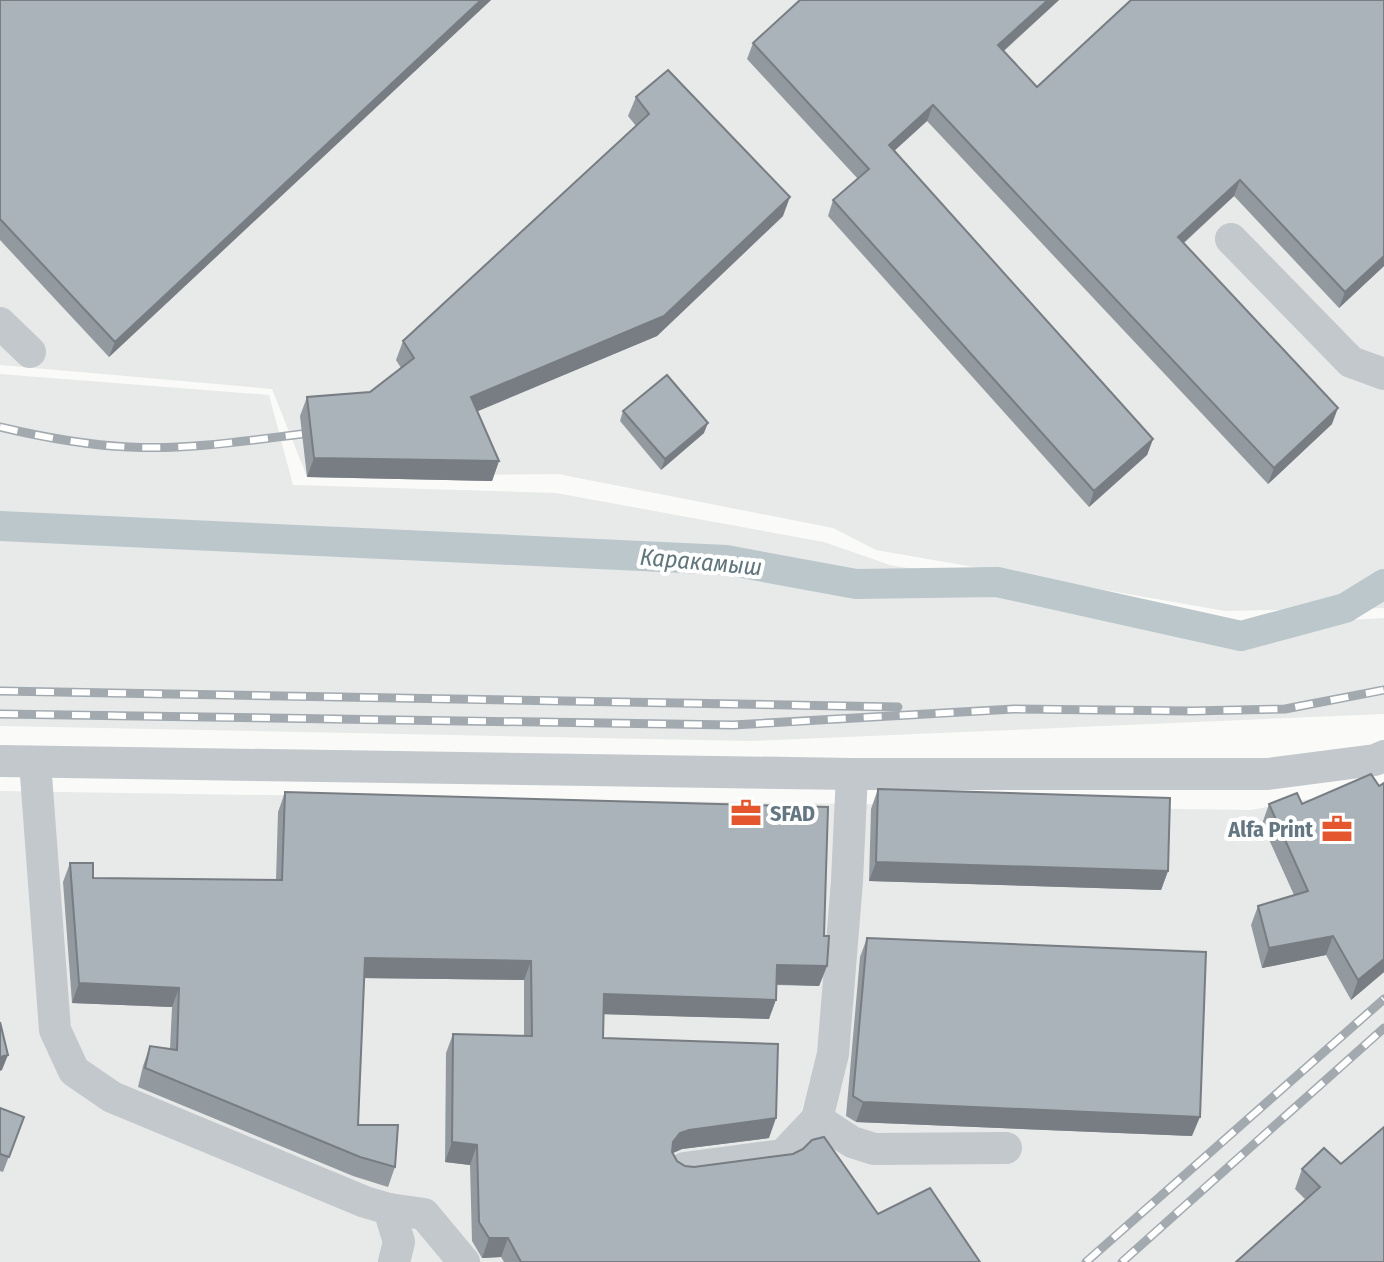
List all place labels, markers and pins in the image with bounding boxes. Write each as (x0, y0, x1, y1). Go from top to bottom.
office icon: SFAD (729, 796, 763, 830)
place label: SFAD (770, 800, 815, 827)
office icon: Alfa Print (1320, 812, 1354, 846)
place label: Alfa Print (1227, 816, 1313, 843)

